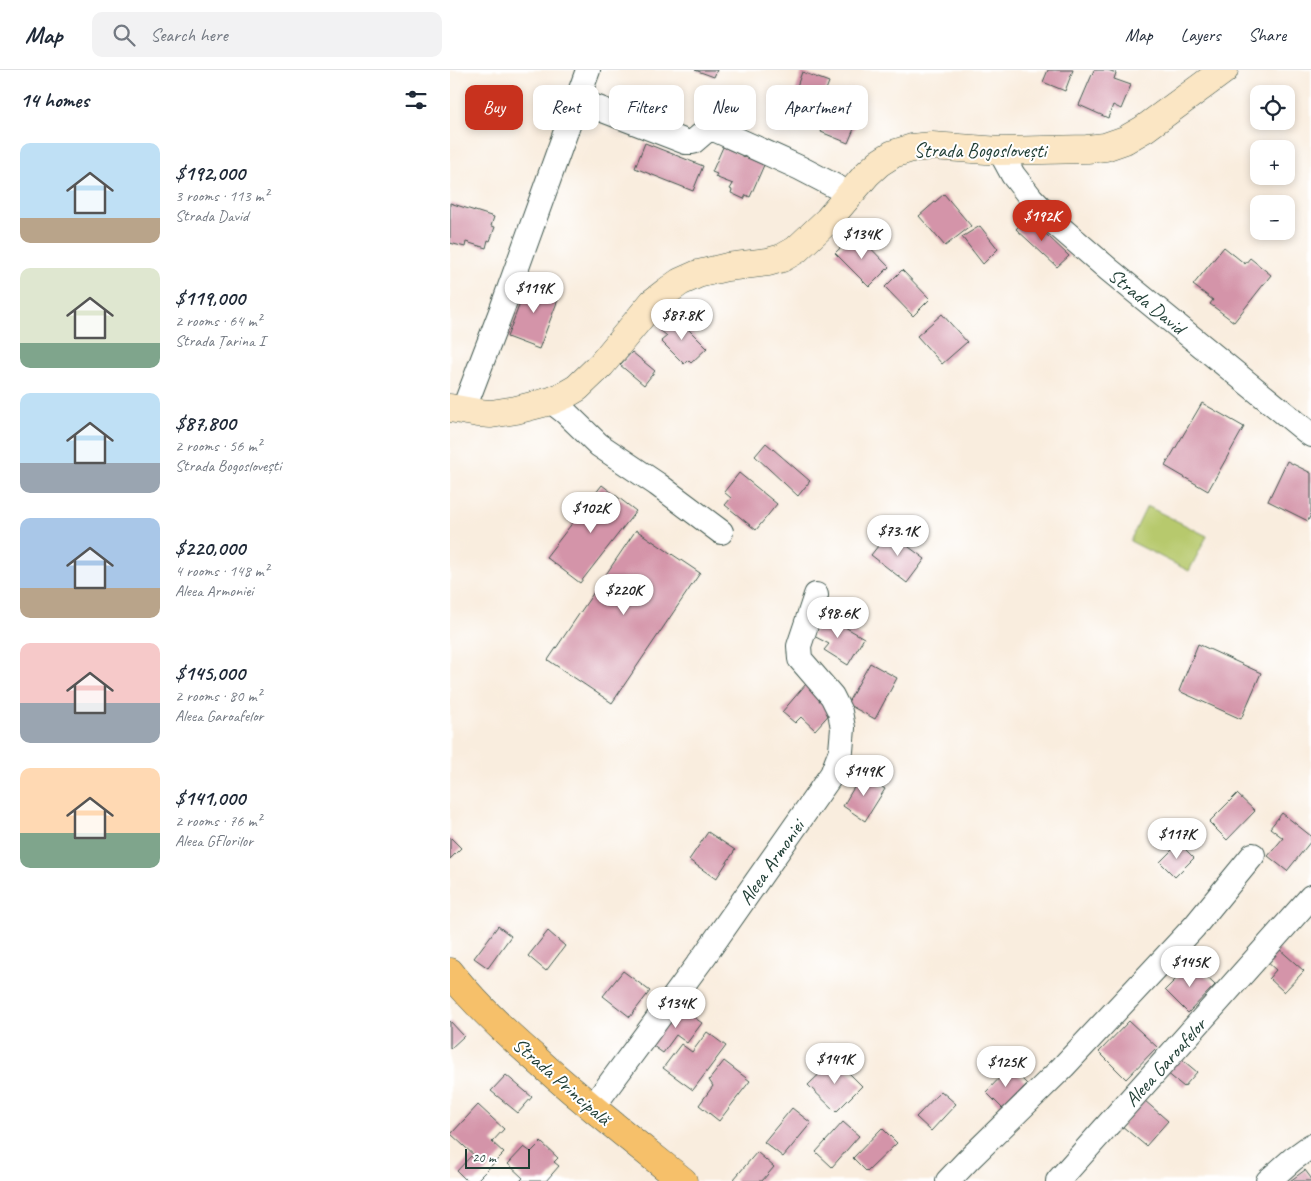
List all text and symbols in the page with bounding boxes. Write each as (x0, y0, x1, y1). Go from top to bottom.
search box (92, 12, 442, 57)
text: Map (25, 20, 62, 50)
icon: search (110, 21, 138, 49)
text: Search here (150, 23, 228, 47)
text: Map (1125, 24, 1153, 46)
text: Layers (1181, 24, 1220, 46)
text: Share (1248, 24, 1286, 46)
chip: Buy (465, 85, 523, 130)
chip: Rent (533, 85, 599, 130)
chip: Filters (609, 85, 684, 130)
chip: New (694, 85, 756, 130)
chip: Apartment (766, 85, 868, 130)
map controls (1250, 85, 1295, 240)
button: locate (1250, 85, 1295, 130)
icon: filters (402, 86, 430, 114)
text: 14 homes (20, 87, 89, 113)
street label: Strada Bogoslovești (914, 138, 1049, 163)
button: + (1250, 140, 1295, 185)
text: $192,000 (175, 160, 245, 186)
icon: home (60, 163, 120, 223)
text: 3 rooms · 113 m² (175, 186, 269, 206)
button: − (1250, 195, 1295, 240)
pin: $192K (1007, 200, 1077, 242)
text: Strada David (175, 206, 248, 226)
text: $192K (1024, 206, 1060, 226)
pin: $134K (827, 218, 897, 260)
text: $134K (844, 224, 880, 244)
street label: Strada David (1103, 263, 1193, 342)
pin: $119K (499, 272, 569, 314)
text: $119K (516, 278, 552, 298)
text: $119,000 (175, 285, 245, 311)
icon: home (60, 288, 120, 348)
pin: $87.8K (641, 298, 723, 341)
text: $87.8K (662, 305, 702, 325)
text: 2 rooms · 64 m² (175, 311, 261, 331)
text: Strada Țarina I (175, 331, 265, 351)
text: $87,800 (175, 410, 236, 436)
icon: home (60, 413, 120, 473)
text: 2 rooms · 56 m² (175, 436, 261, 456)
text: Strada Bogoslovești (175, 456, 281, 476)
pin: $102K (556, 492, 626, 534)
text: $102K (573, 498, 609, 518)
pin: $73.1K (857, 514, 939, 557)
text: $73.1K (878, 521, 918, 541)
text: $220,000 (175, 535, 245, 561)
icon: home (60, 538, 120, 598)
text: 4 rooms · 148 m² (175, 561, 269, 581)
pin: $220K (589, 574, 659, 616)
text: $220K (606, 580, 642, 600)
text: Aleea Armoniei (175, 581, 253, 601)
pin: $98.6K (797, 596, 879, 639)
text: $98.6K (818, 603, 858, 623)
text: $145,000 (175, 660, 245, 686)
icon: home (60, 663, 120, 723)
text: 2 rooms · 80 m² (175, 686, 261, 706)
text: Aleea Garoafelor (175, 706, 263, 726)
pin: $149K (829, 754, 899, 797)
text: $149K (846, 761, 882, 781)
text: $141,000 (175, 785, 245, 811)
icon: home (60, 788, 120, 848)
text: 2 rooms · 76 m² (175, 811, 261, 831)
street label: Aleea Armoniei (733, 813, 811, 910)
pin: $117K (1142, 818, 1212, 860)
text: $117K (1159, 824, 1195, 844)
text: Aleea GFlorilor (175, 831, 253, 851)
pin: $145K (1155, 946, 1225, 988)
text: $145K (1172, 952, 1208, 972)
pin: $134K (641, 986, 711, 1029)
text: $134K (658, 993, 694, 1013)
street label: Aleea Garoafelor (1119, 1012, 1213, 1112)
street label: Strada Principală (508, 1032, 617, 1132)
pin: $141K (800, 1042, 870, 1085)
pin: $125K (971, 1046, 1041, 1088)
text: $141K (817, 1049, 853, 1069)
text: $125K (988, 1052, 1024, 1072)
scale bar (465, 1146, 530, 1169)
text: 20 m (472, 1149, 496, 1166)

